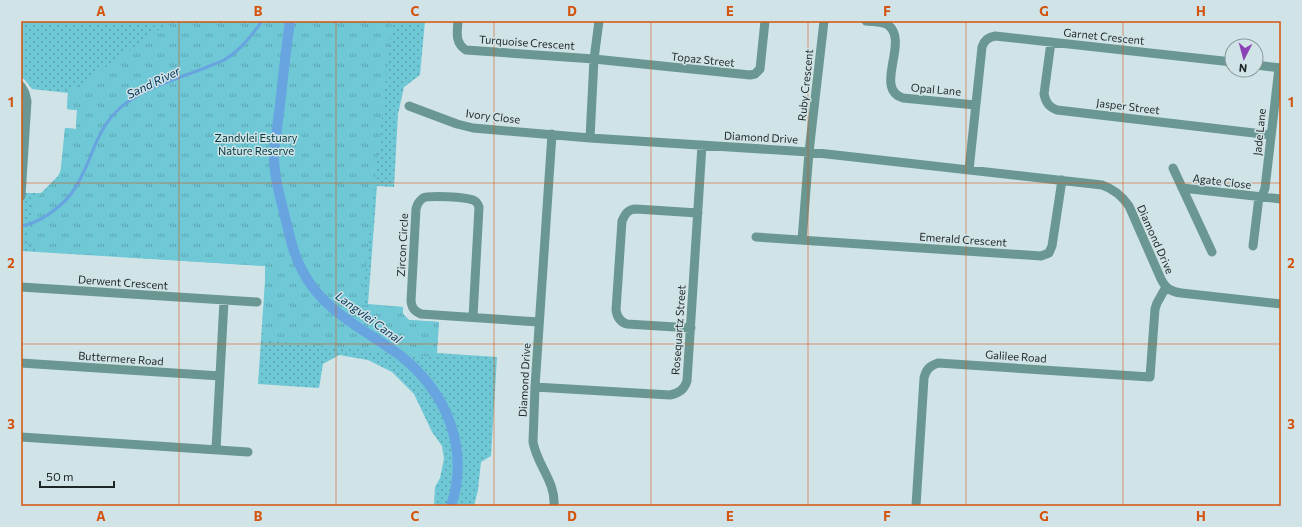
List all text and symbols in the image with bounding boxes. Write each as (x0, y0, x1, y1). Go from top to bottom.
text: A (96, 3, 106, 19)
text: B (254, 3, 263, 19)
text: C (411, 3, 420, 19)
text: D (567, 3, 577, 19)
text: E (726, 3, 734, 19)
text: F (883, 3, 891, 19)
text: G (1039, 3, 1049, 19)
text: H (1196, 3, 1206, 19)
street label: Garnet Crescent (1063, 25, 1146, 47)
street label: Turquoise Crescent (479, 32, 576, 52)
north arrow (1224, 38, 1264, 78)
street label: Ruby Crescent (795, 48, 815, 122)
street label: Topaz Street (671, 49, 736, 69)
text: N (1238, 62, 1248, 75)
water label: Sand River (124, 63, 183, 101)
street label: Opal Lane (910, 80, 962, 98)
text: 1 (8, 94, 14, 110)
text: 1 (1288, 94, 1294, 110)
street label: Jasper Street (1095, 96, 1161, 117)
street label: Ivory Close (465, 106, 521, 126)
street label: Jade Lane (1250, 108, 1269, 156)
street label: Diamond Drive (724, 129, 799, 145)
park label: Zandvlei Estuary Nature Reserve (215, 131, 298, 157)
street label: Agate Close (1192, 171, 1252, 191)
street label: Diamond Drive (1135, 202, 1177, 276)
street label: Zircon Circle (394, 213, 410, 277)
street label: Emerald Crescent (919, 229, 1008, 249)
text: 2 (7, 255, 15, 271)
text: 2 (1287, 255, 1295, 271)
street label: Derwent Crescent (78, 272, 169, 292)
street label: Rosequartz Street (668, 284, 688, 375)
water label: Langvlei Canal (333, 288, 405, 346)
street label: Diamond Drive (516, 342, 532, 417)
street label: Galilee Road (985, 347, 1047, 365)
street label: Buttermere Road (78, 349, 164, 367)
text: 3 (7, 416, 15, 432)
text: 3 (1287, 416, 1295, 432)
scale bar (40, 463, 114, 489)
text: 50 m (46, 469, 74, 483)
text: A (96, 508, 106, 524)
text: B (254, 508, 263, 524)
text: C (411, 508, 420, 524)
text: D (567, 508, 577, 524)
text: E (726, 508, 734, 524)
text: F (883, 508, 891, 524)
text: G (1039, 508, 1049, 524)
text: H (1196, 508, 1206, 524)

